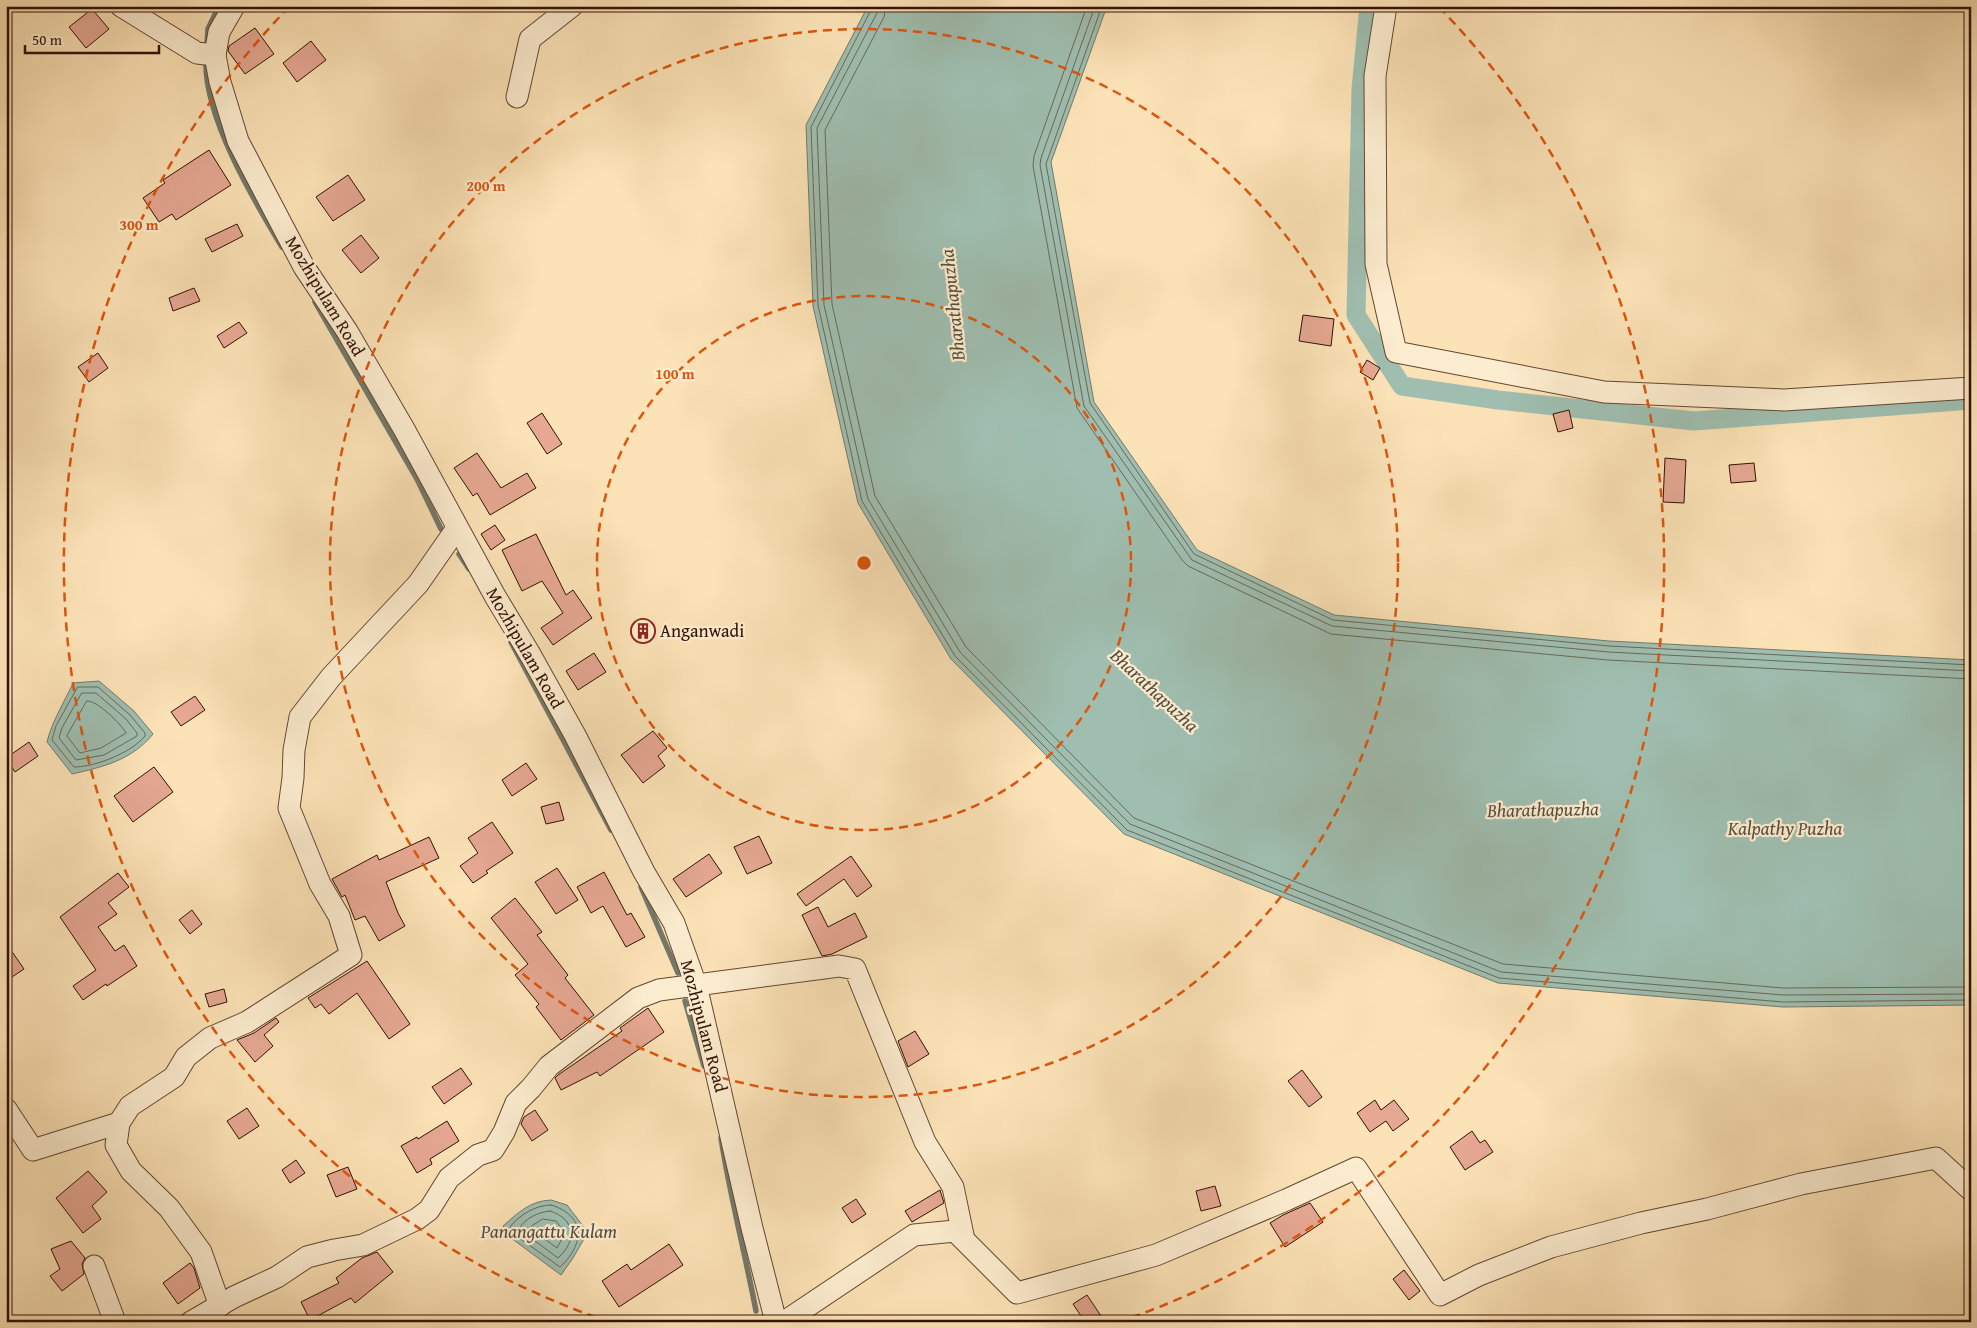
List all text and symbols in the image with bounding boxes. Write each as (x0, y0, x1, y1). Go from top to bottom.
scale bar (25, 22, 159, 54)
text: 50 m (32, 29, 63, 50)
text: 200 m (466, 175, 506, 196)
text: 300 m (119, 214, 159, 235)
street label: Mozhipulam Road (279, 230, 372, 361)
water label: Bharathapuzha (932, 248, 972, 363)
text: 100 m (655, 363, 695, 384)
centre of rings (855, 554, 873, 572)
street label: Mozhipulam Road (480, 582, 571, 714)
place label: Anganwadi (660, 617, 744, 644)
building icon: Anganwadi (630, 618, 656, 644)
water label: Bharathapuzha (1104, 641, 1206, 739)
water label: Bharathapuzha (1486, 794, 1599, 824)
water label: Kalpathy Puzha (1727, 814, 1843, 842)
street label: Mozhipulam Road (674, 957, 735, 1096)
water label: Panangattu Kulam (480, 1217, 617, 1245)

